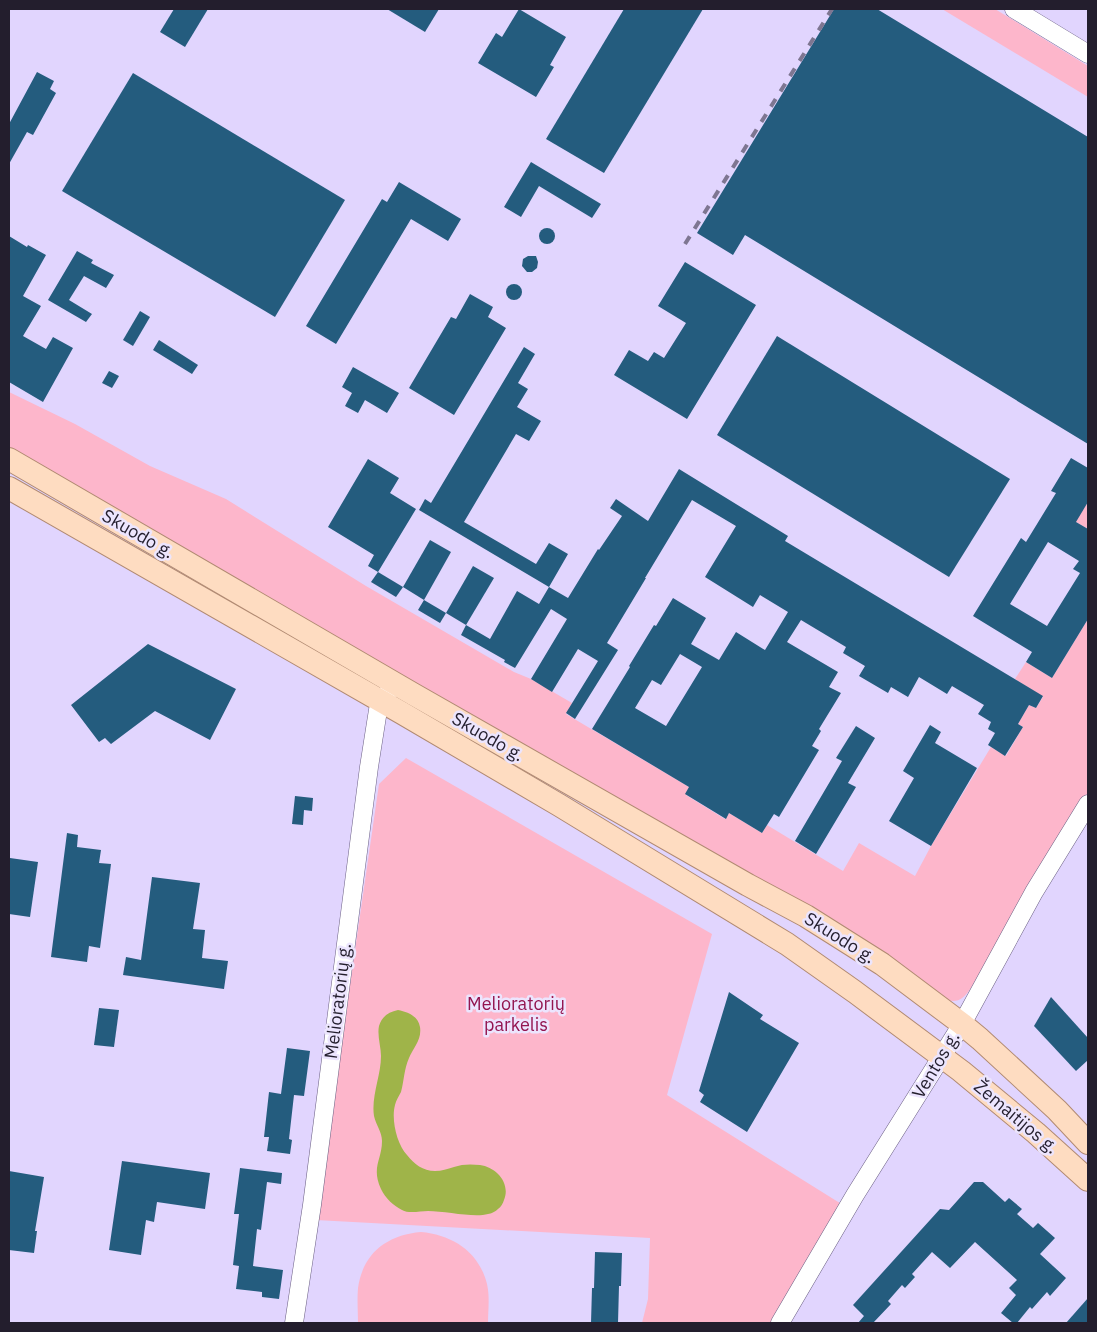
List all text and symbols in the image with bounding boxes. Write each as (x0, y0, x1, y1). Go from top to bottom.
street label: Skuodo g. (98, 504, 178, 563)
street label: Skuodo g. (448, 707, 528, 766)
street label: Skuodo g. (800, 907, 880, 968)
street label: Melioratorių g. (319, 942, 356, 1060)
park label: Melioratorių parkelis (467, 992, 565, 1036)
street label: Ventos g. (907, 1027, 965, 1103)
street label: Žemaitijos g. (969, 1075, 1063, 1159)

